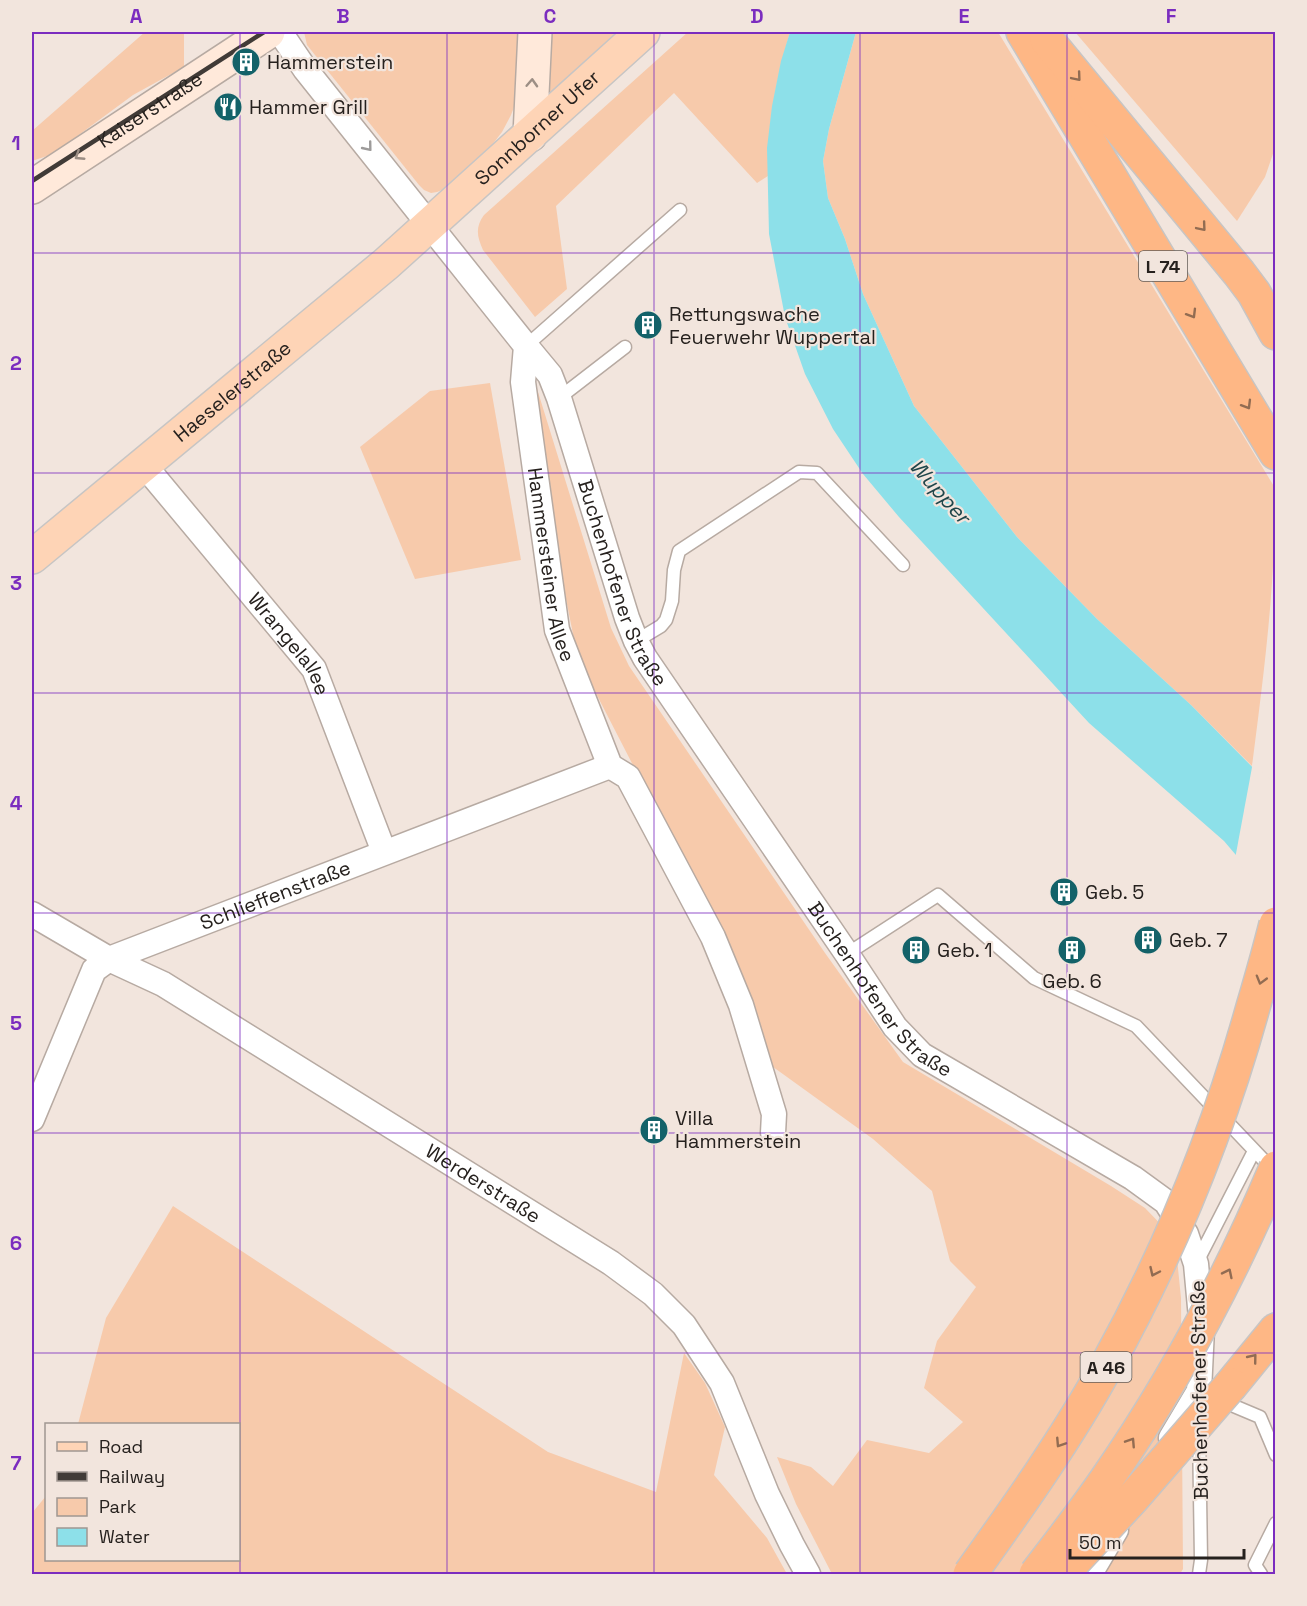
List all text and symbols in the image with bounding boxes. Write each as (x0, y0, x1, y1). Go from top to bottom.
text: A (130, 3, 143, 29)
text: B (336, 3, 350, 29)
text: C (544, 3, 557, 29)
text: D (750, 3, 764, 29)
text: E (958, 3, 970, 29)
text: F (1166, 3, 1177, 29)
building icon: Hammerstein (230, 46, 262, 78)
place label: Hammerstein (267, 49, 393, 75)
street label: Sonnborner Ufer (469, 64, 605, 191)
street label: Kaiserstraße (92, 66, 208, 154)
one-way arrow (1070, 70, 1081, 81)
one-way arrow (526, 79, 539, 88)
restaurant icon: Hammer Grill (212, 91, 244, 123)
place label: Hammer Grill (249, 94, 368, 120)
text: 1 (11, 130, 21, 156)
one-way arrow (361, 140, 372, 151)
one-way arrow (75, 149, 86, 160)
one-way arrow (1194, 220, 1205, 231)
road number: L 74 (1139, 251, 1187, 281)
place label: Rettungswache Feuerwehr Wuppertal (669, 301, 876, 350)
one-way arrow (1184, 308, 1196, 318)
building icon: Rettungswache Feuerwehr Wuppertal (632, 309, 664, 341)
street label: Haeselerstraße (168, 335, 297, 448)
text: 2 (10, 350, 22, 376)
one-way arrow (1239, 399, 1251, 409)
water label: Wupper (904, 453, 978, 531)
street label: Hammersteiner Allee (522, 466, 581, 665)
street label: Buchenhofener Straße (572, 476, 673, 691)
text: 3 (10, 570, 22, 596)
street label: Wrangelallee (243, 587, 336, 699)
text: 4 (10, 790, 23, 816)
street label: Schlieffenstraße (196, 854, 354, 936)
building icon: Geb. 5 (1048, 876, 1080, 908)
place label: Geb. 5 (1085, 879, 1144, 905)
street label: Buchenhofener Straße (802, 897, 957, 1083)
building icon: Geb. 7 (1132, 924, 1164, 956)
place label: Geb. 7 (1169, 927, 1228, 953)
building icon: Geb. 1 (900, 934, 932, 966)
building icon: Geb. 6 (1056, 934, 1088, 966)
place label: Geb. 1 (937, 937, 993, 963)
place label: Geb. 6 (1042, 968, 1102, 994)
one-way arrow (1256, 975, 1268, 985)
text: 5 (10, 1010, 22, 1036)
place label: Villa Hammerstein (675, 1105, 801, 1154)
building icon: Villa Hammerstein (638, 1114, 670, 1146)
street label: Werderstraße (421, 1138, 546, 1229)
text: 6 (10, 1230, 22, 1256)
one-way arrow (1149, 1266, 1161, 1277)
one-way arrow (1221, 1268, 1233, 1279)
street label: Buchenhofener Straße (1184, 1280, 1214, 1500)
road number: A 46 (1080, 1352, 1132, 1382)
one-way arrow (1246, 1354, 1257, 1365)
legend (45, 1423, 240, 1561)
text: Road (99, 1435, 143, 1458)
one-way arrow (1056, 1436, 1067, 1447)
one-way arrow (1124, 1438, 1135, 1449)
text: 7 (10, 1450, 22, 1476)
text: Railway (99, 1465, 165, 1488)
text: Park (99, 1495, 137, 1518)
scale bar (1070, 1522, 1244, 1560)
text: Water (99, 1525, 150, 1548)
text: 50 m (1079, 1531, 1121, 1554)

